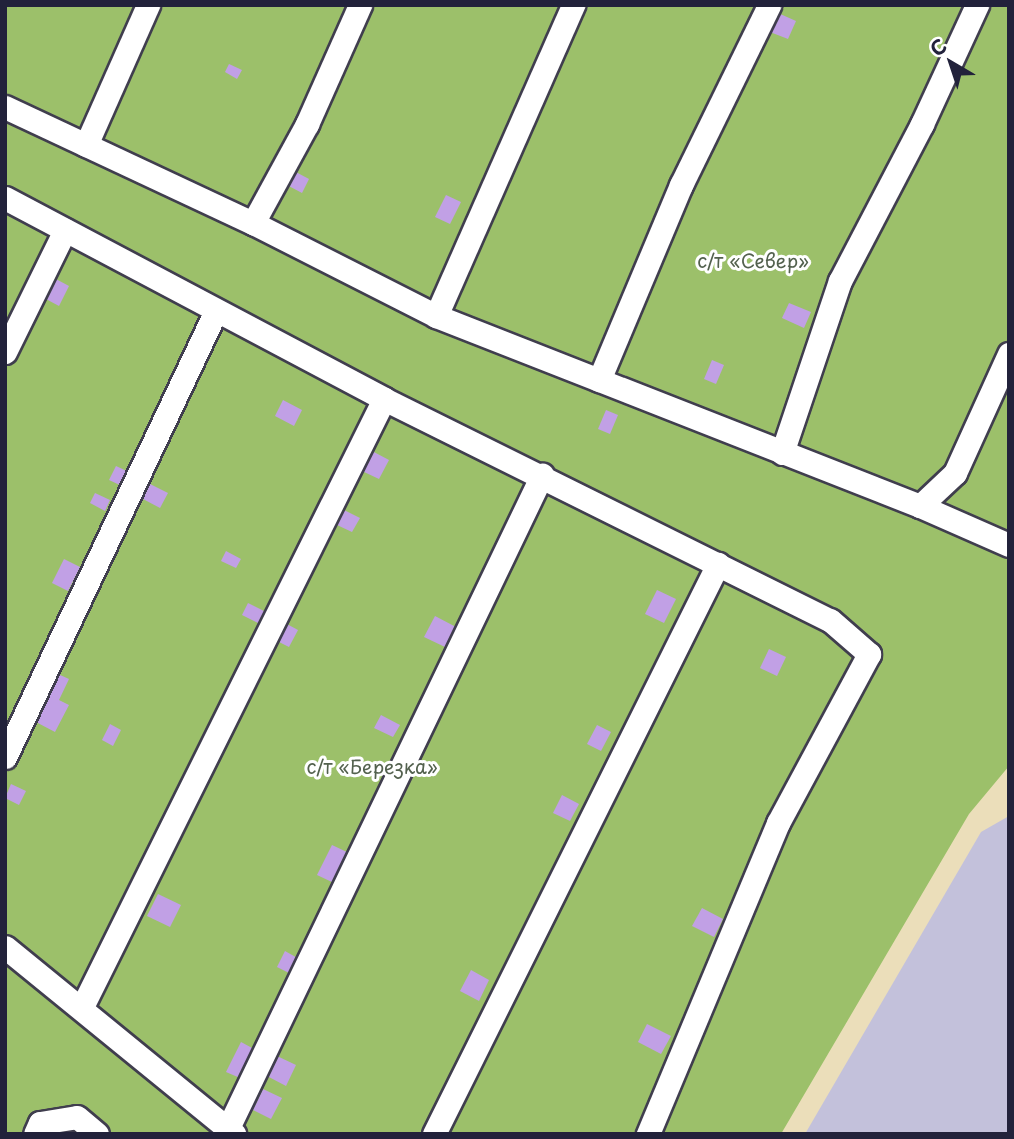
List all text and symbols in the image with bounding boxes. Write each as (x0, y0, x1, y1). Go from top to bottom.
north arrow (916, 28, 986, 98)
text: С (923, 31, 952, 62)
park label: с/т «Север» (697, 250, 809, 272)
park label: с/т «Березка» (306, 756, 438, 778)

